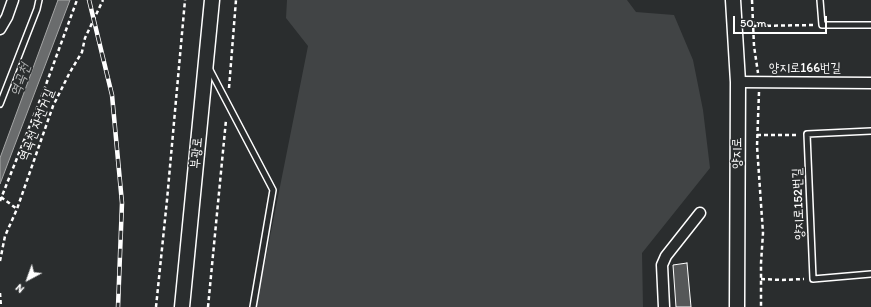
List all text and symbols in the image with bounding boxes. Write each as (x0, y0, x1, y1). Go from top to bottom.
scale bar (735, 8, 829, 34)
text: 50 m (740, 16, 766, 30)
water label: 역곡천 (7, 61, 35, 99)
street label: 양지로166번길 (769, 61, 841, 77)
street label: 역곡천 자전거길 (16, 87, 58, 163)
street label: 부광로 (188, 137, 206, 169)
street label: 양지로 (730, 137, 746, 169)
street label: 양지로152번길 (790, 168, 808, 240)
north arrow (8, 259, 48, 299)
text: N (13, 281, 27, 296)

